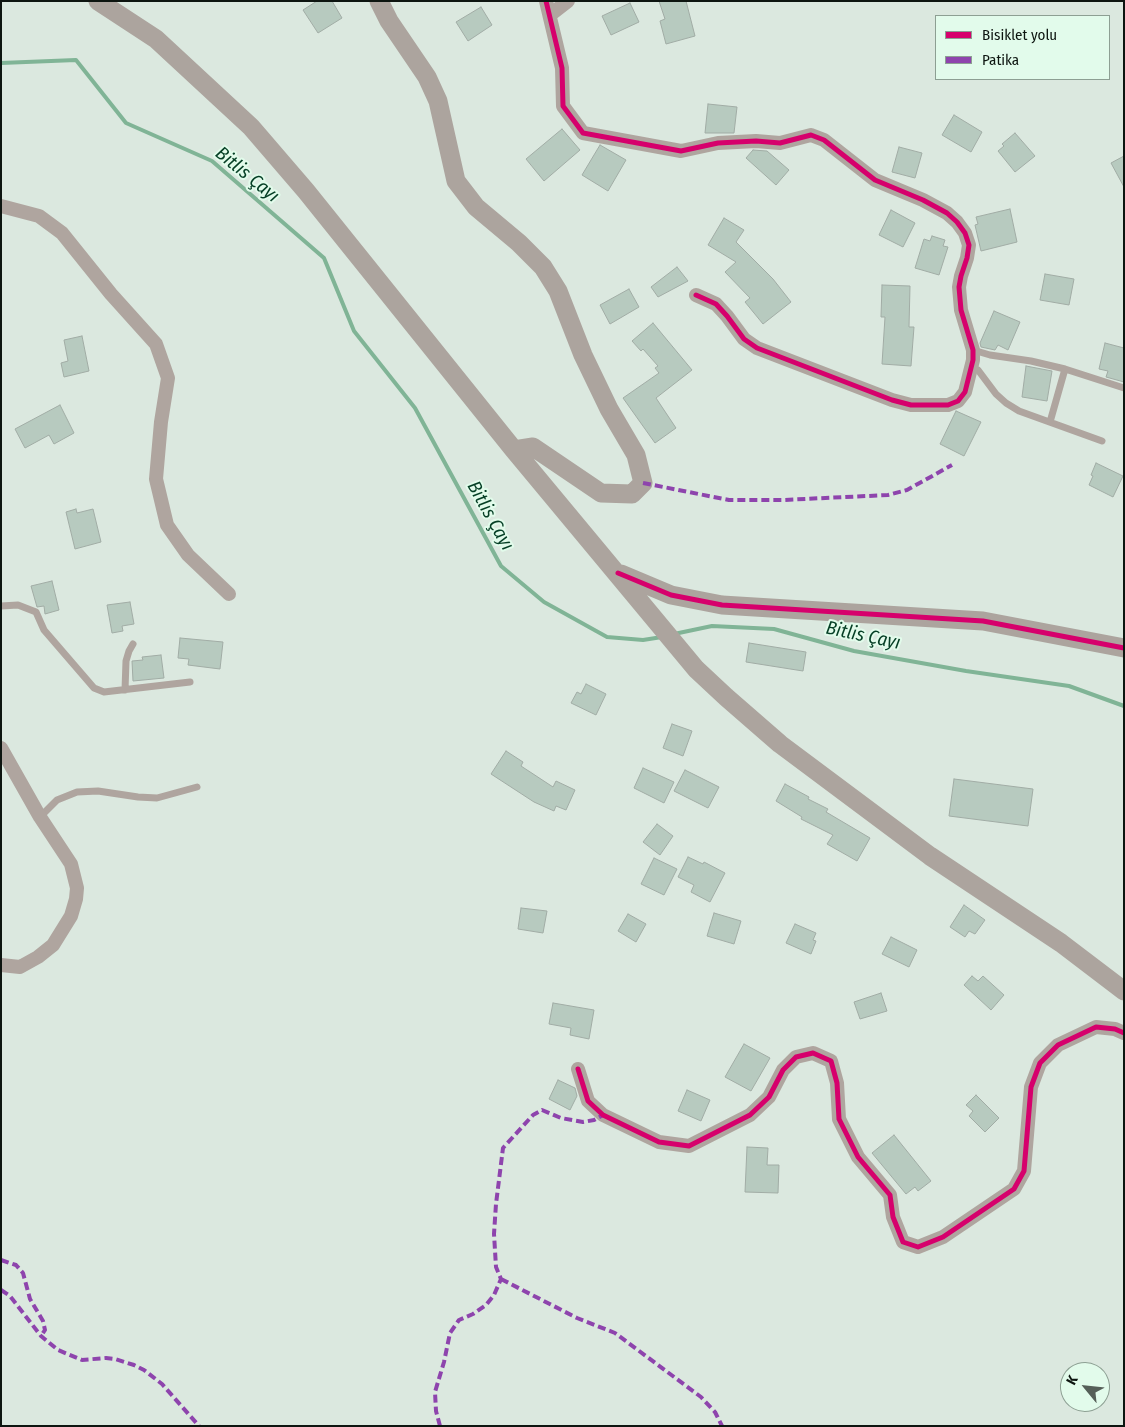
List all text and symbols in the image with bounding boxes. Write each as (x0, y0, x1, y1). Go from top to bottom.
legend (935, 15, 1110, 80)
text: Bisiklet yolu (982, 26, 1057, 44)
text: Patika (982, 51, 1019, 69)
water label: Bitlis Çayı (210, 142, 284, 208)
water label: Bitlis Çayı (462, 477, 518, 555)
water label: Bitlis Çayı (824, 617, 902, 655)
north arrow (1060, 1362, 1110, 1412)
text: K (1063, 1373, 1082, 1388)

